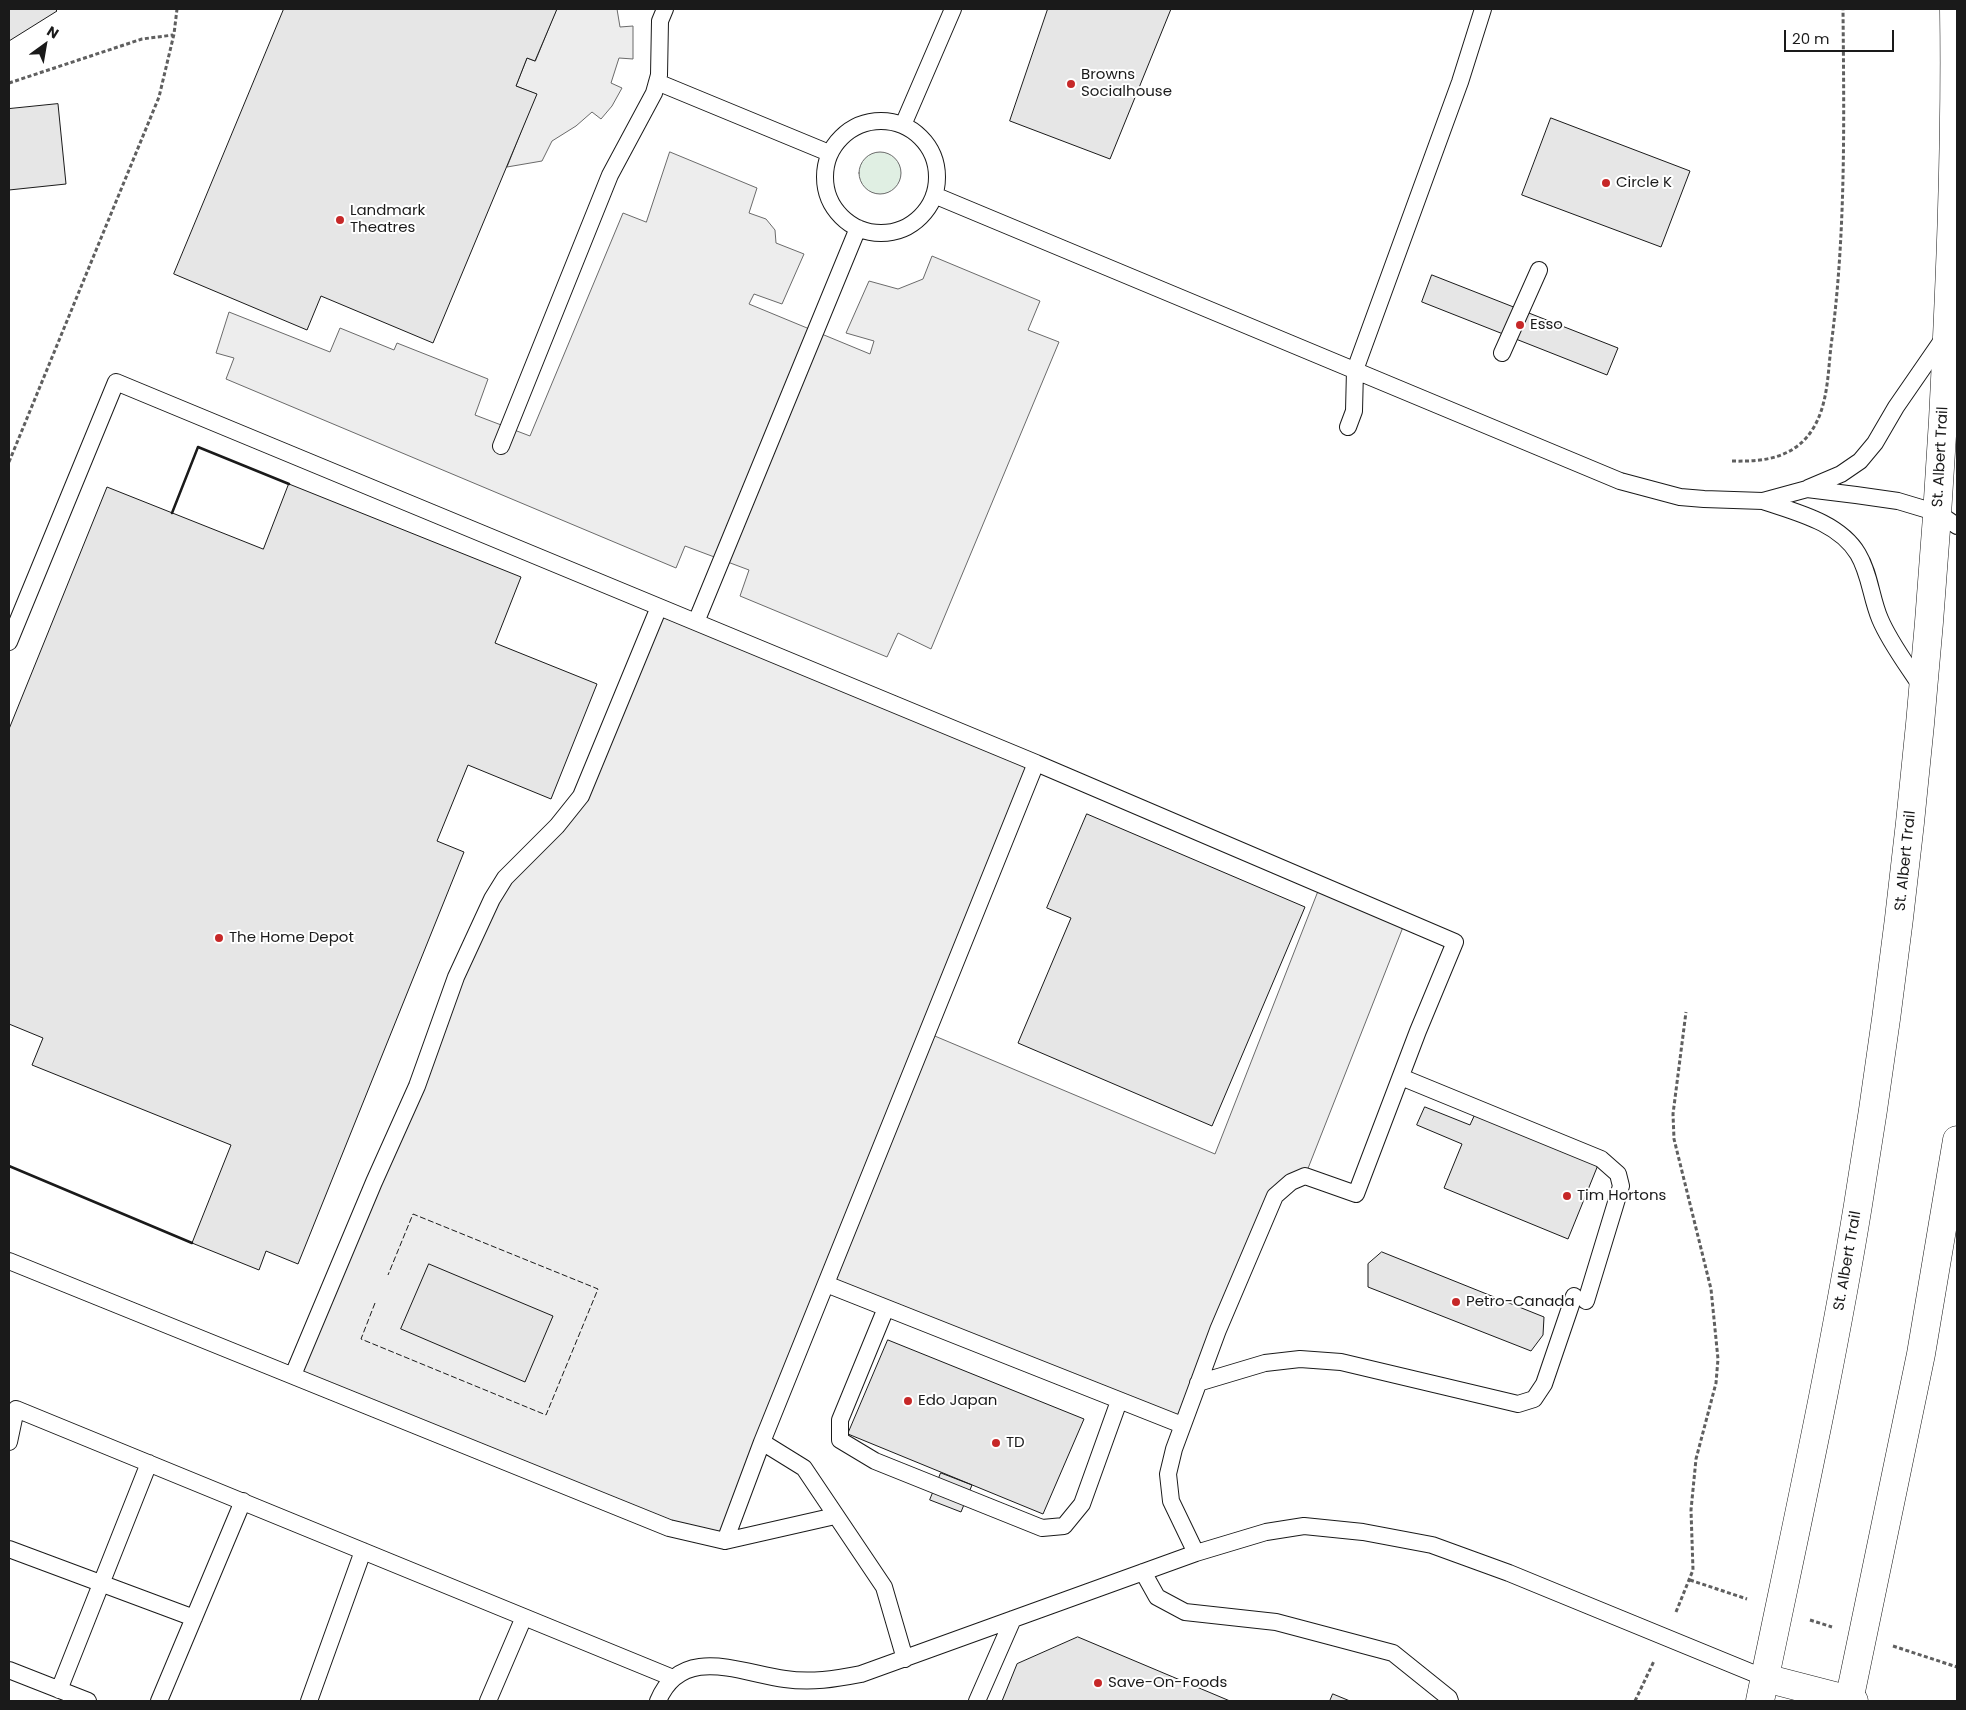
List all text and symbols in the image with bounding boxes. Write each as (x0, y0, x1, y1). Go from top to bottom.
north arrow (20, 20, 70, 70)
scale bar (1786, 20, 1896, 52)
text: N (43, 21, 63, 44)
text: 20 m (1792, 28, 1830, 49)
place label: Browns Socialhouse (1081, 66, 1172, 101)
marker: Browns Socialhouse (1065, 78, 1077, 90)
place label: Circle K (1616, 174, 1672, 192)
marker: Circle K (1600, 177, 1612, 189)
place label: Landmark Theatres (350, 202, 425, 237)
marker: Landmark Theatres (334, 214, 346, 226)
place label: Esso (1530, 316, 1563, 334)
marker: Esso (1514, 319, 1526, 331)
street label: St. Albert Trail (1929, 406, 1953, 508)
street label: St. Albert Trail (1892, 810, 1920, 912)
place label: The Home Depot (229, 929, 354, 947)
marker: The Home Depot (213, 932, 225, 944)
place label: Tim Hortons (1577, 1187, 1666, 1205)
marker: Tim Hortons (1561, 1190, 1573, 1202)
street label: St. Albert Trail (1830, 1210, 1866, 1312)
place label: Petro-Canada (1466, 1293, 1575, 1311)
marker: Petro-Canada (1450, 1296, 1462, 1308)
place label: Edo Japan (918, 1392, 997, 1410)
marker: Edo Japan (902, 1395, 914, 1407)
place label: TD (1006, 1434, 1025, 1452)
marker: TD (990, 1437, 1002, 1449)
place label: Save-On-Foods (1108, 1674, 1227, 1692)
marker: Save-On-Foods (1092, 1677, 1104, 1689)

